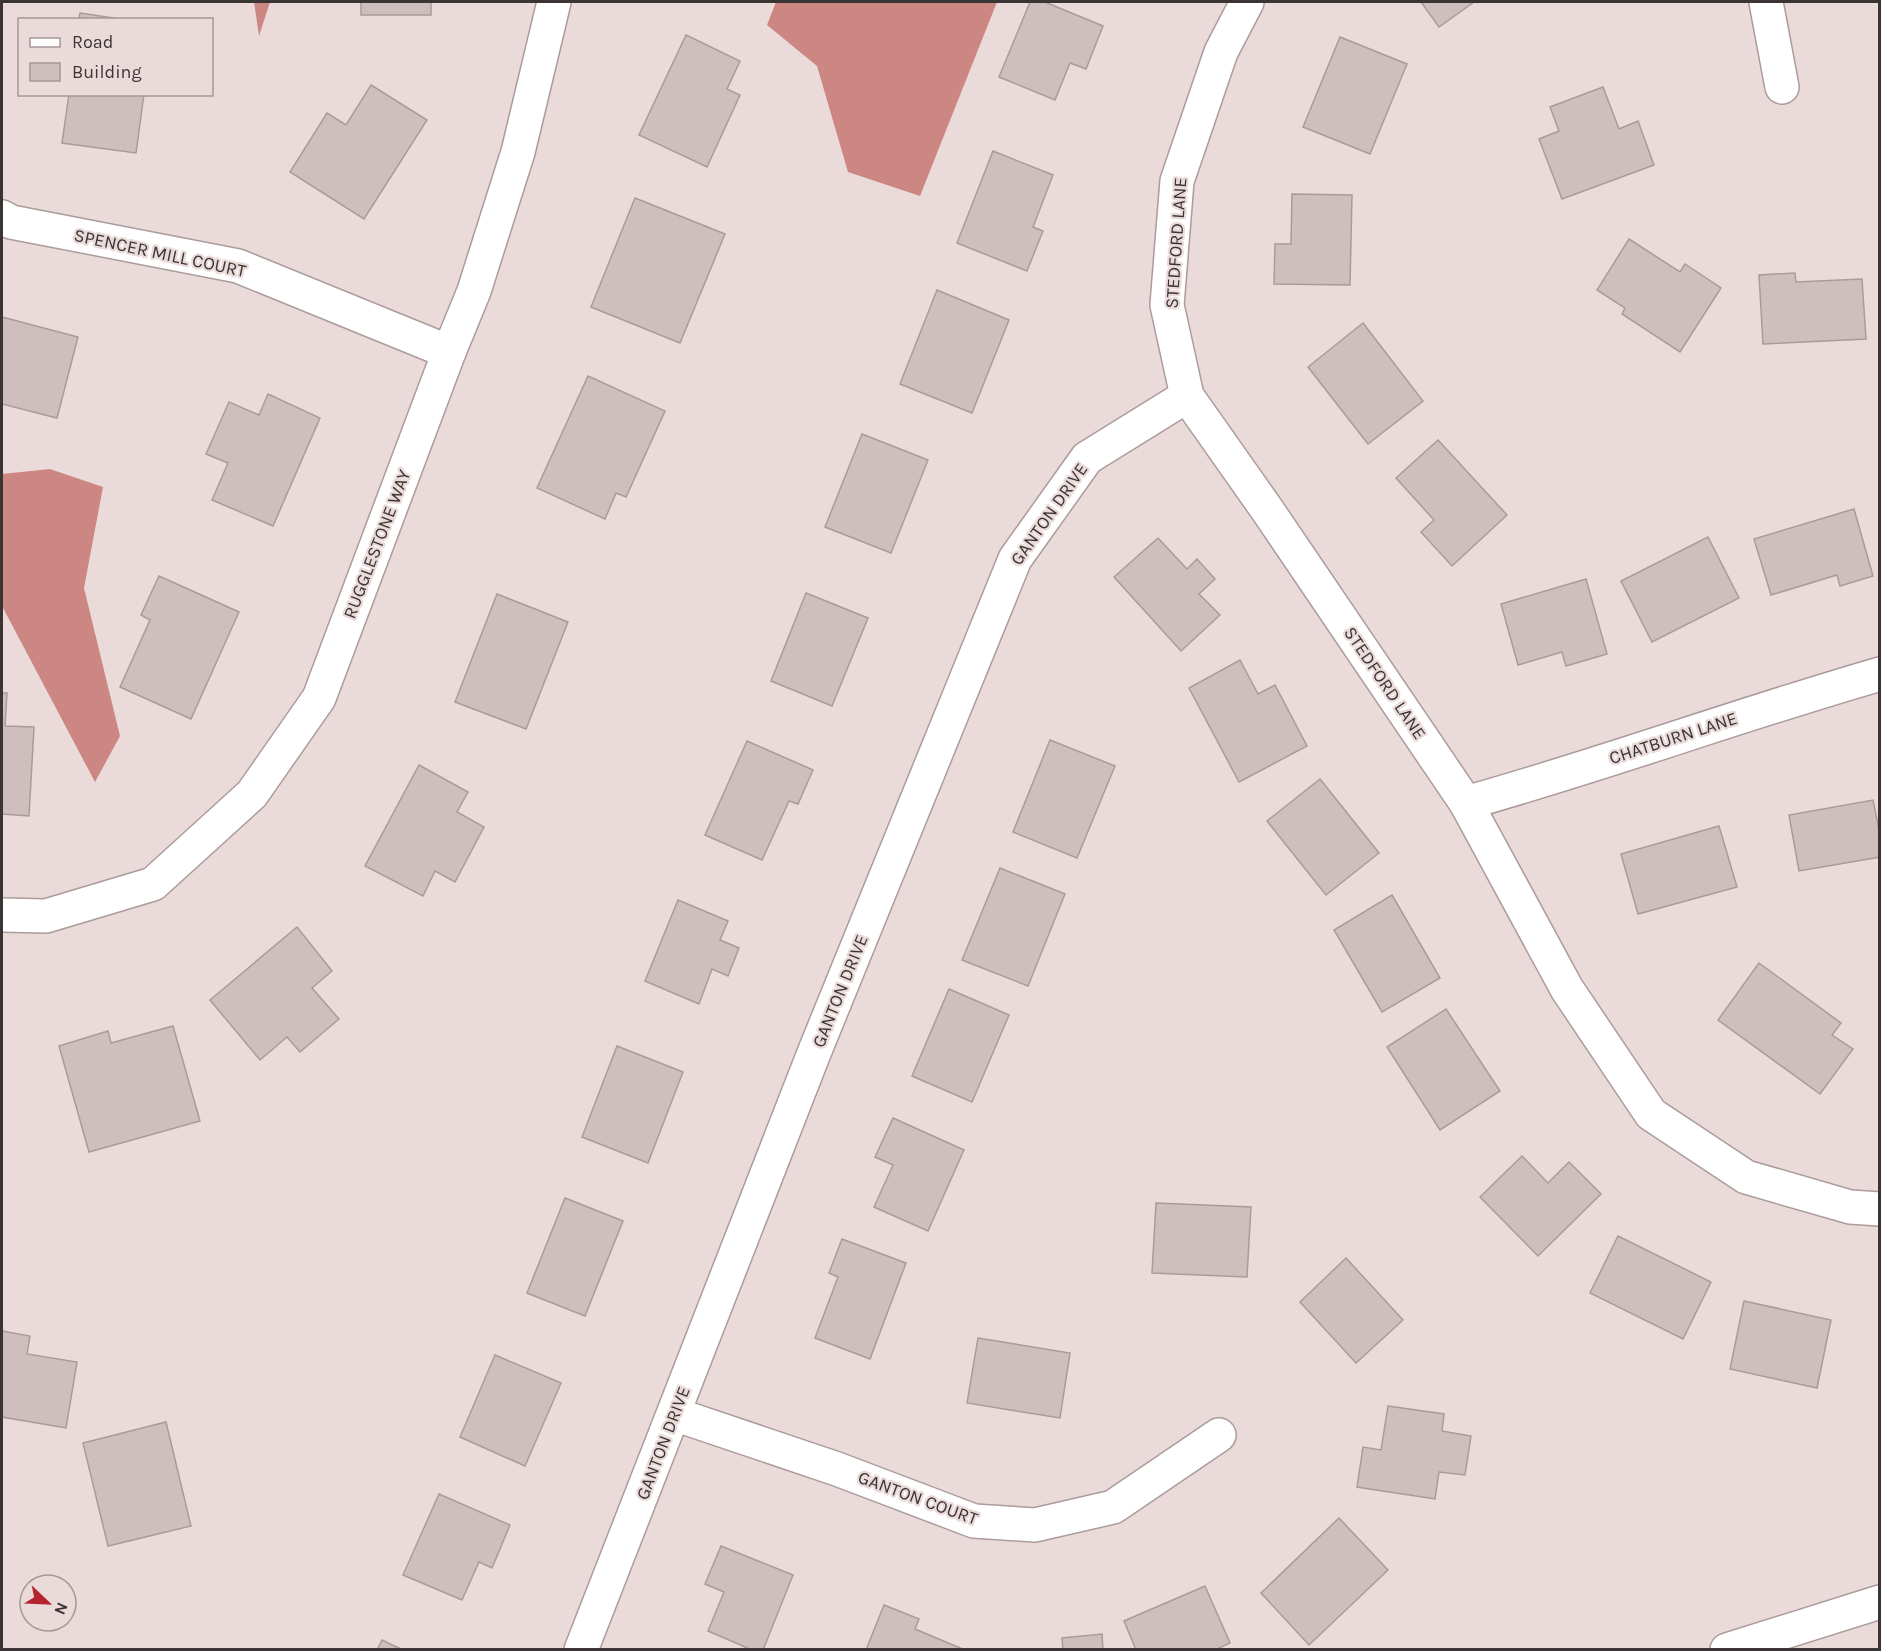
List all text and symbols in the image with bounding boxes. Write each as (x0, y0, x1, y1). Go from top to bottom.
legend (18, 18, 213, 96)
text: Road (72, 31, 113, 53)
text: Building (72, 61, 142, 83)
street label: STEDFORD LANE (1160, 177, 1192, 309)
street label: SPENCER MILL COURT (72, 224, 248, 282)
street label: GANTON DRIVE (1006, 459, 1092, 569)
street label: RUGGLESTONE WAY (338, 466, 416, 622)
street label: STEDFORD LANE (1339, 622, 1431, 744)
street label: CHATBURN LANE (1606, 707, 1740, 769)
street label: GANTON DRIVE (807, 931, 873, 1051)
street label: GANTON DRIVE (631, 1383, 695, 1503)
street label: GANTON COURT (855, 1466, 981, 1530)
north arrow (18, 1573, 78, 1633)
text: N (50, 1600, 72, 1618)

